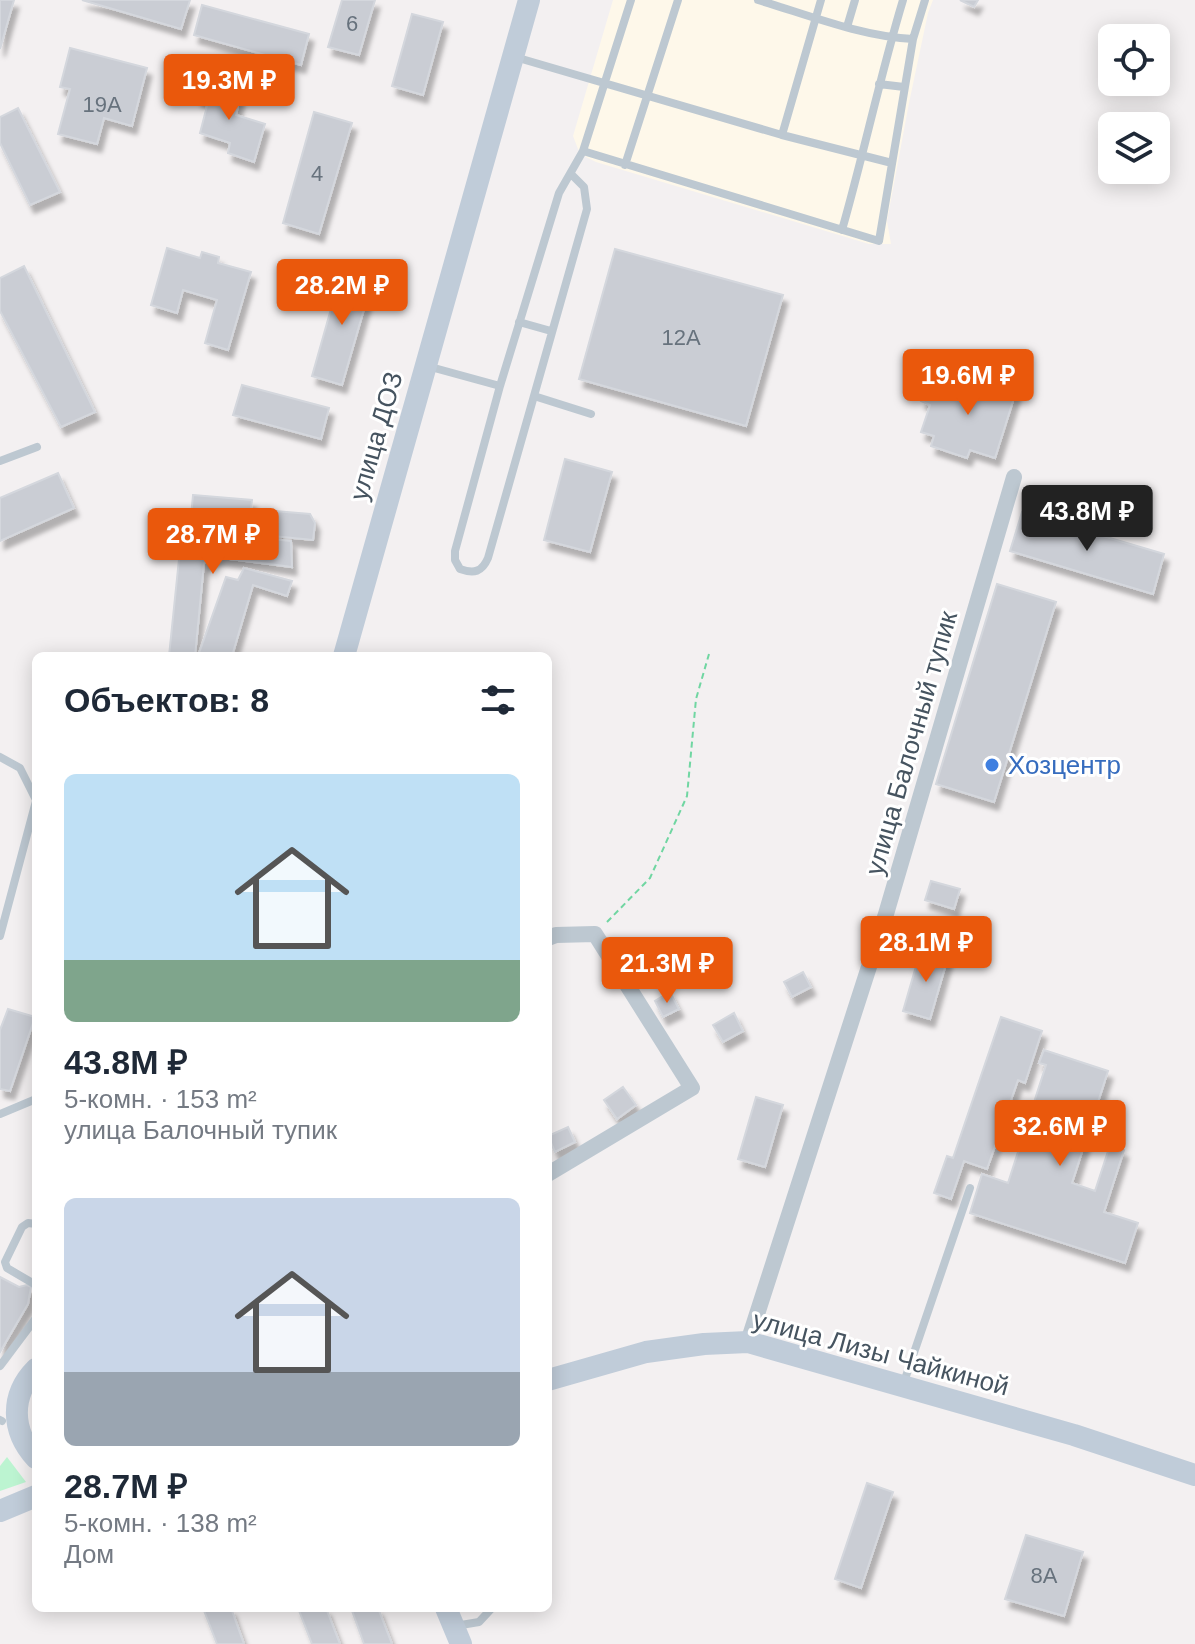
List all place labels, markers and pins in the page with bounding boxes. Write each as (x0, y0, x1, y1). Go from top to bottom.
pin: 19.3M ₽ (155, 54, 303, 122)
pin: 28.2M ₽ (268, 259, 416, 327)
pin: 19.6M ₽ (894, 349, 1042, 417)
pin: 43.8M ₽ (1013, 485, 1161, 553)
pin: 28.7M ₽ (139, 508, 287, 576)
place label: Хозцентр (1008, 750, 1121, 780)
marker: Хозцентр (983, 756, 1001, 774)
pin: 28.1M ₽ (852, 916, 1000, 984)
pin: 21.3M ₽ (593, 937, 741, 1005)
pin: 32.6M ₽ (986, 1100, 1134, 1168)

